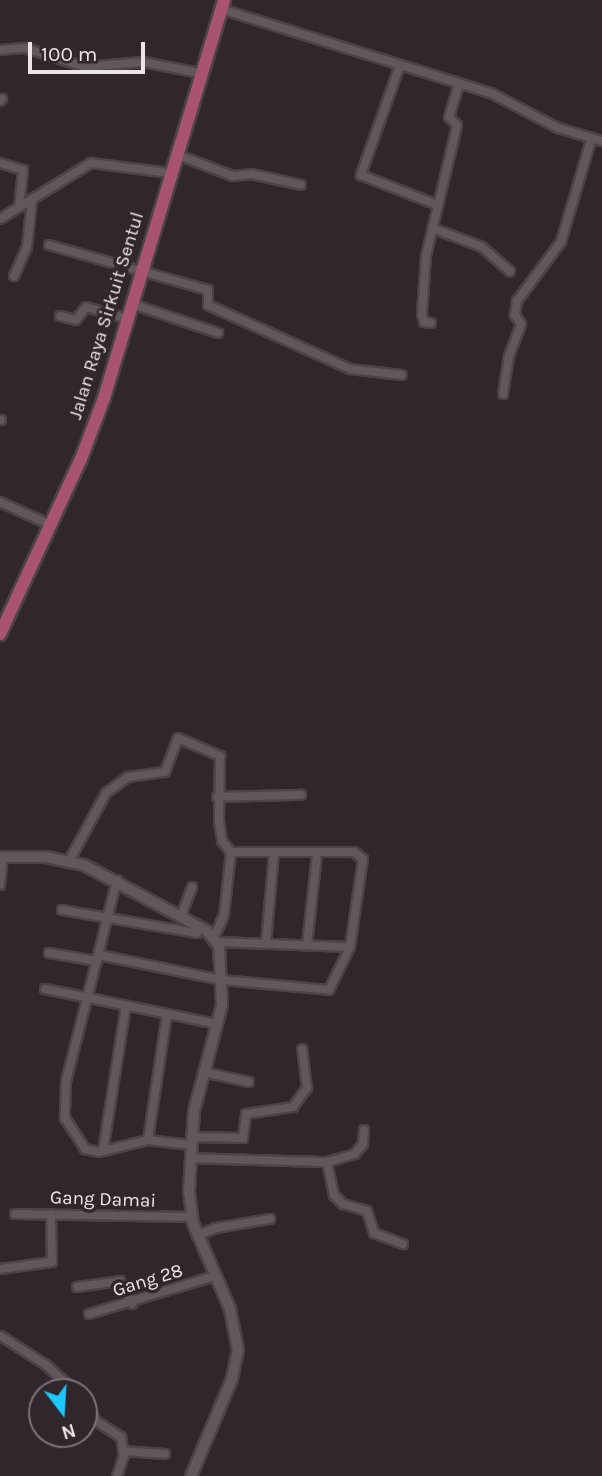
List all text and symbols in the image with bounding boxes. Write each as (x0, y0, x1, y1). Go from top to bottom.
scale bar (32, 28, 149, 72)
text: 100 m (41, 42, 98, 66)
street label: Jalan Raya Sirkuit Sentul (65, 209, 149, 423)
street label: Gang Damai (49, 1187, 157, 1213)
street label: Gang 28 (110, 1260, 186, 1302)
north arrow (28, 1378, 98, 1448)
text: N (59, 1419, 78, 1444)

